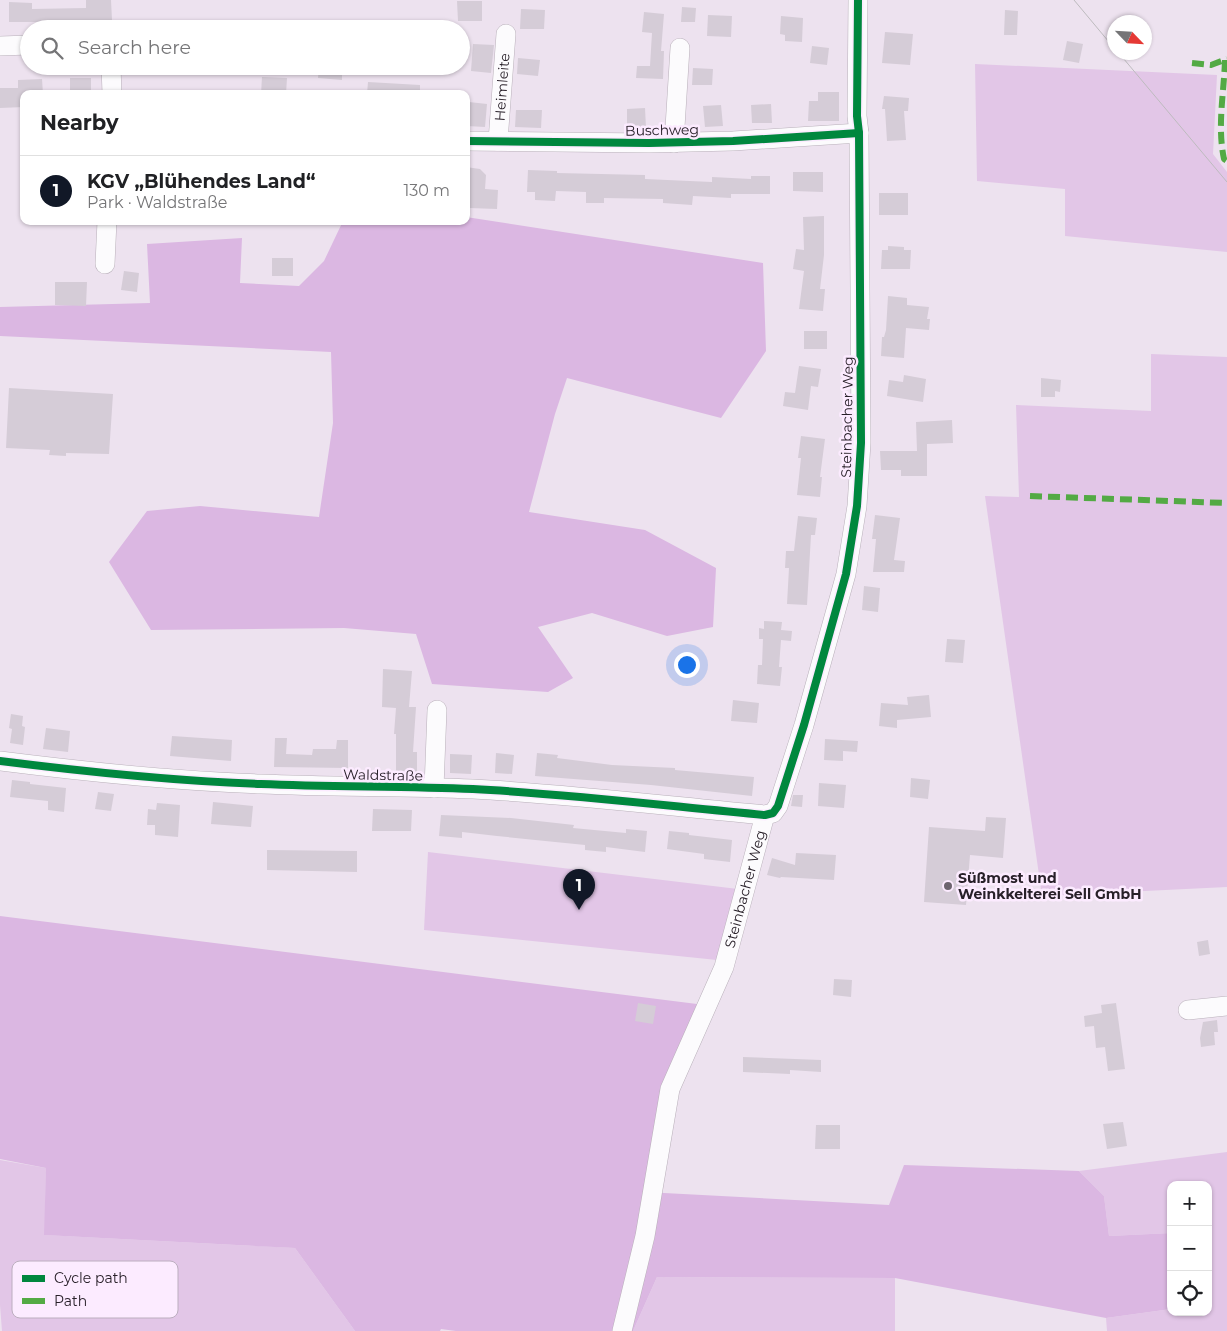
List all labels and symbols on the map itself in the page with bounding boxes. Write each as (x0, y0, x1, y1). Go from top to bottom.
north arrow (1107, 15, 1152, 60)
street label: Heimleite (491, 52, 514, 122)
street label: Buschweg (625, 120, 699, 140)
street label: Steinbacher Weg (837, 356, 857, 478)
your location (674, 652, 700, 678)
street label: Waldstraße (343, 765, 423, 785)
street label: Steinbacher Weg (721, 828, 770, 950)
pin: 1 (563, 869, 595, 910)
place label: Süßmost und Weinkkelterei Sell GmbH (958, 869, 1142, 903)
marker: Süßmost und Weinkkelterei Sell GmbH (942, 880, 954, 892)
legend (12, 1261, 178, 1318)
text: Cycle path (54, 1269, 128, 1287)
text: Path (54, 1292, 87, 1310)

